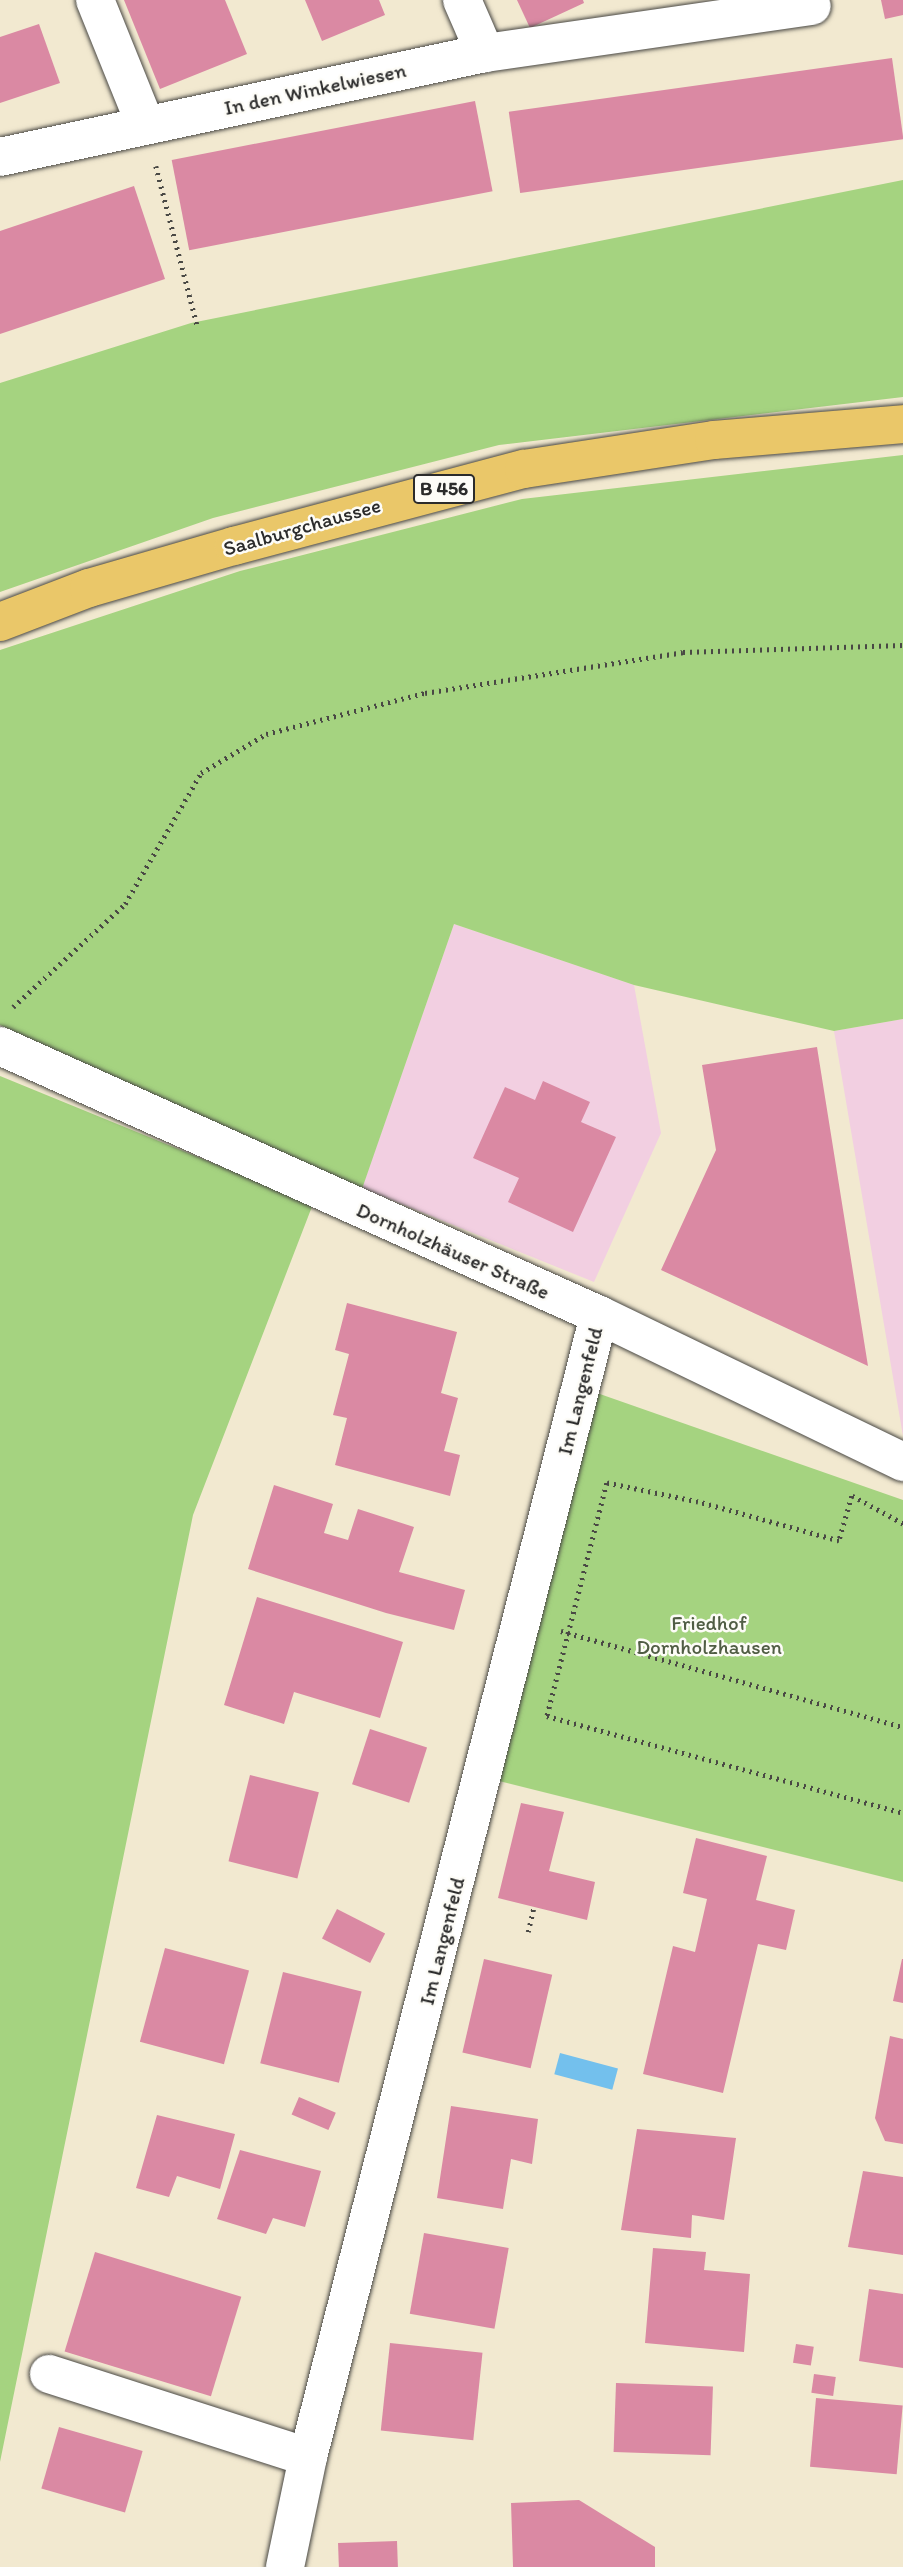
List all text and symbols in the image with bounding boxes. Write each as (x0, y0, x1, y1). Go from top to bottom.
street label: In den Winkelwiesen (222, 57, 408, 121)
road number: B 456 (412, 474, 476, 504)
street label: Saalburgchaussee (220, 492, 384, 562)
street label: Dornholzhäuser Straße (353, 1197, 553, 1305)
street label: Im Langenfeld (552, 1324, 608, 1458)
park label: Friedhof Dornholzhausen (636, 1610, 782, 1660)
street label: Im Langenfeld (414, 1874, 470, 2008)

